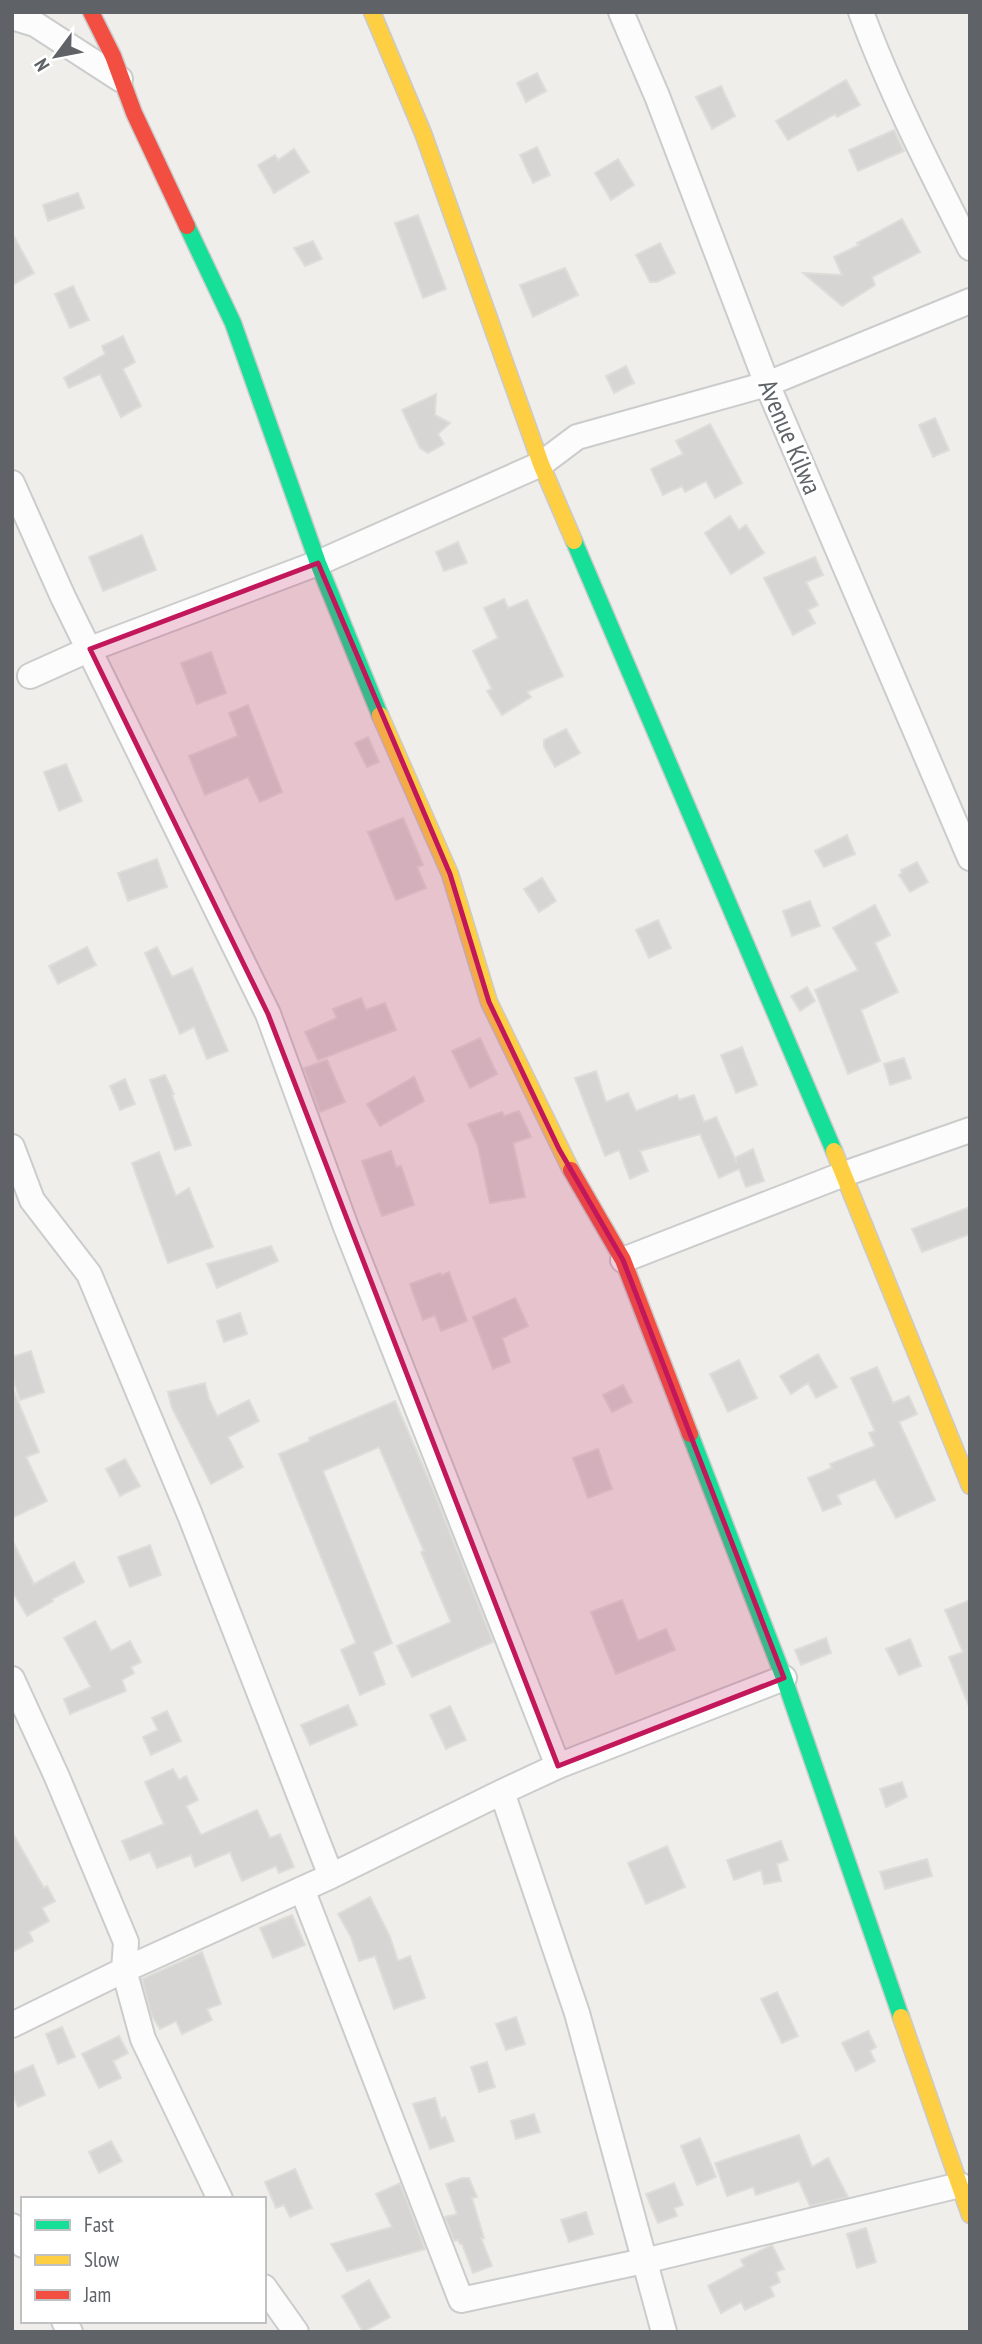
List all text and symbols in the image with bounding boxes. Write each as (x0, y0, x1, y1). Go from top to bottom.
north arrow (21, 21, 91, 91)
text: N (29, 54, 54, 76)
street label: Avenue Kilwa (752, 374, 829, 499)
legend (21, 2197, 266, 2323)
text: Fast (84, 2211, 114, 2238)
text: Slow (84, 2246, 120, 2273)
text: Jam (83, 2281, 111, 2308)

